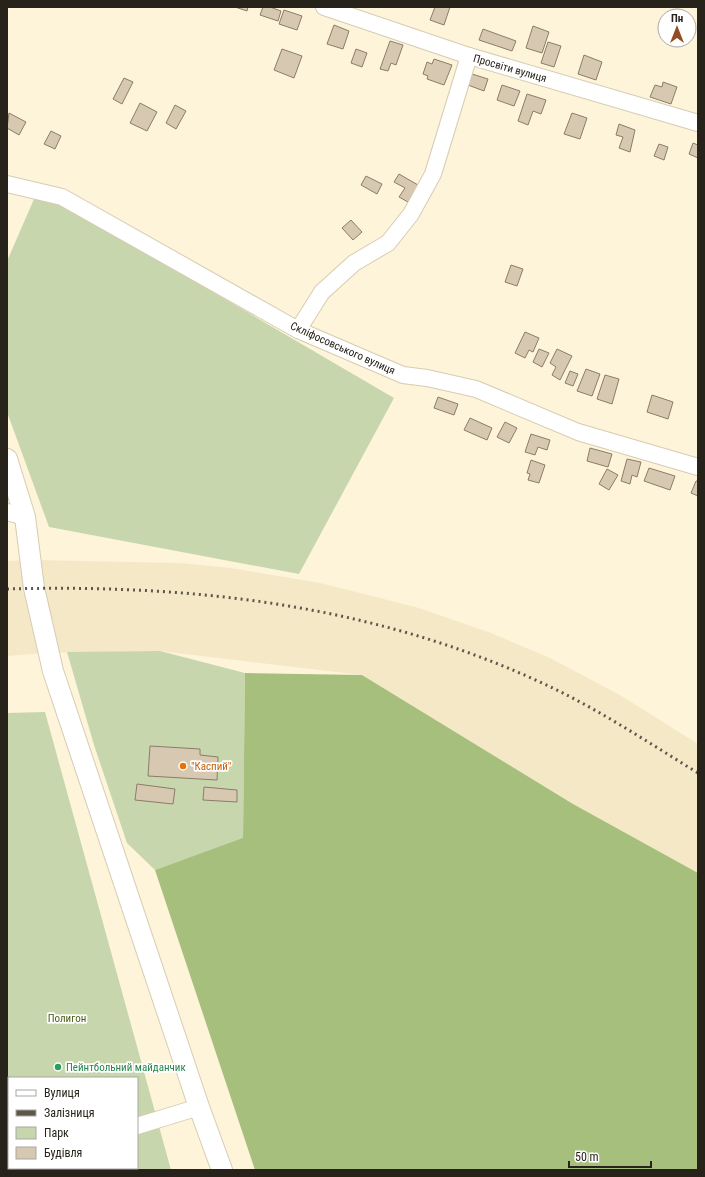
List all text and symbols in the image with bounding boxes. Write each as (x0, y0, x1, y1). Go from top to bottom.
north arrow (657, 8, 697, 48)
text: Пн (671, 12, 683, 25)
street label: Просвіти вулиця (472, 52, 548, 85)
street label: Скліфосовського вулиця (288, 319, 397, 377)
place label: "Каспий" (191, 760, 231, 773)
marker: "Каспий" (178, 761, 188, 771)
park label: Полигон (48, 1012, 86, 1025)
place label: Пейнтбольний майданчик (66, 1061, 186, 1074)
marker: Пейнтбольний майданчик (53, 1062, 63, 1072)
legend (8, 1077, 138, 1169)
text: Вулиця (44, 1086, 80, 1100)
text: Залізниця (44, 1106, 95, 1120)
text: Парк (44, 1126, 69, 1140)
scale bar (569, 1143, 651, 1169)
text: Будівля (44, 1146, 82, 1160)
text: 50 m (575, 1150, 599, 1164)

